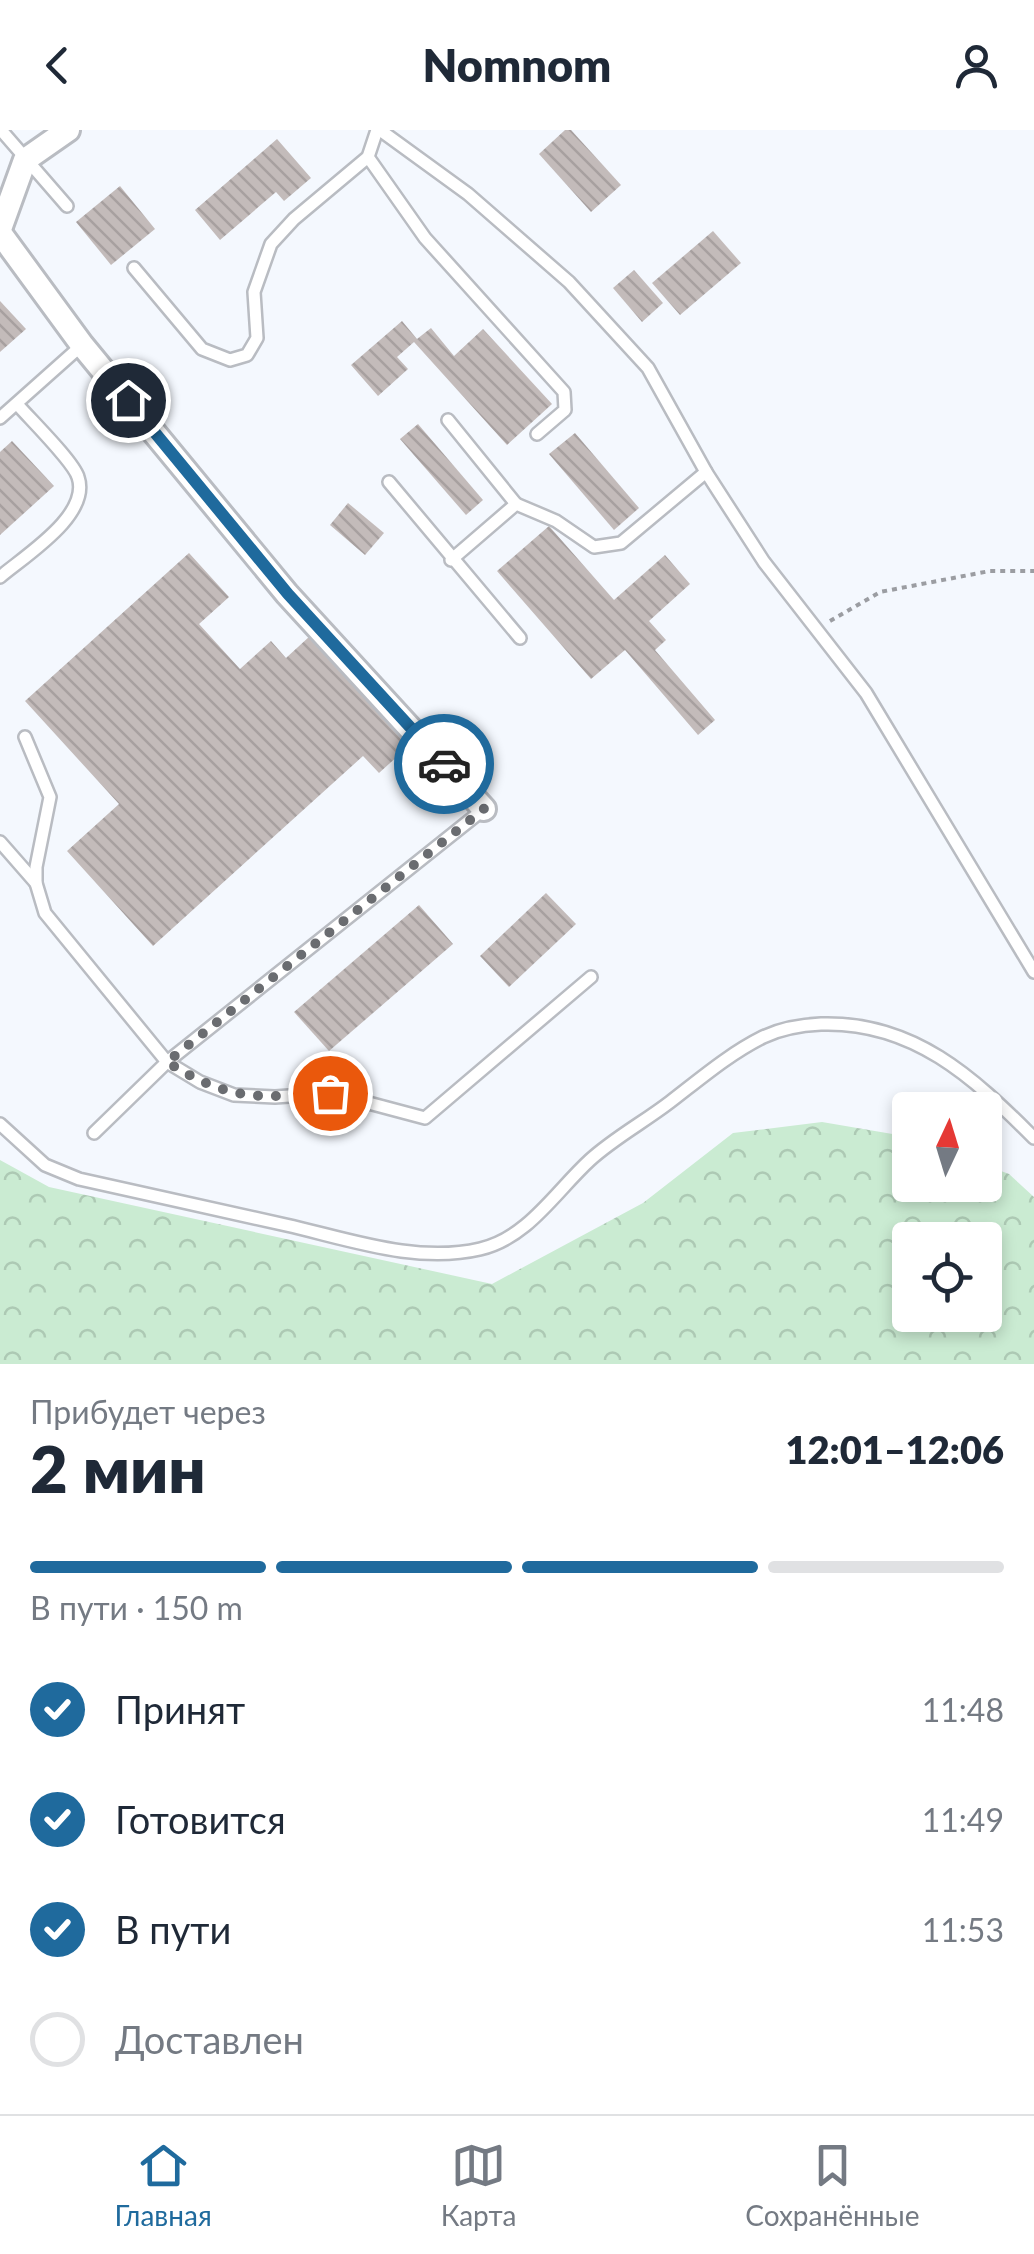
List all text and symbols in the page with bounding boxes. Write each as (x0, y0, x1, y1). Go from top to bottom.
icon: back (30, 38, 85, 93)
text: Nomnom (423, 38, 611, 92)
icon: person (949, 38, 1004, 93)
pin (86, 358, 171, 443)
icon: home (101, 373, 156, 428)
courier (394, 714, 494, 814)
icon: car (417, 737, 472, 792)
pin (288, 1051, 373, 1136)
icon: bag (303, 1066, 358, 1121)
north arrow (892, 1092, 1002, 1202)
map controls (892, 1092, 1002, 1332)
button: locate (892, 1222, 1002, 1332)
text: Прибудет через (30, 1392, 266, 1431)
text: 12:01–12:06 (785, 1426, 1004, 1472)
text: 2 мин (30, 1429, 206, 1507)
text: В пути · 150 m (30, 1588, 243, 1627)
icon: check (30, 1682, 85, 1737)
text: Принят (115, 1686, 245, 1732)
text: 11:48 (922, 1690, 1004, 1729)
icon: check (30, 1792, 85, 1847)
text: Готовится (115, 1796, 286, 1842)
text: 11:49 (922, 1800, 1004, 1839)
icon: check (30, 1902, 85, 1957)
text: В пути (115, 1906, 231, 1952)
text: 11:53 (922, 1910, 1004, 1949)
text: Доставлен (115, 2016, 304, 2062)
tab: Главная (114, 2138, 212, 2232)
tab: Карта (441, 2138, 516, 2232)
tab: Сохранённые (745, 2138, 920, 2232)

